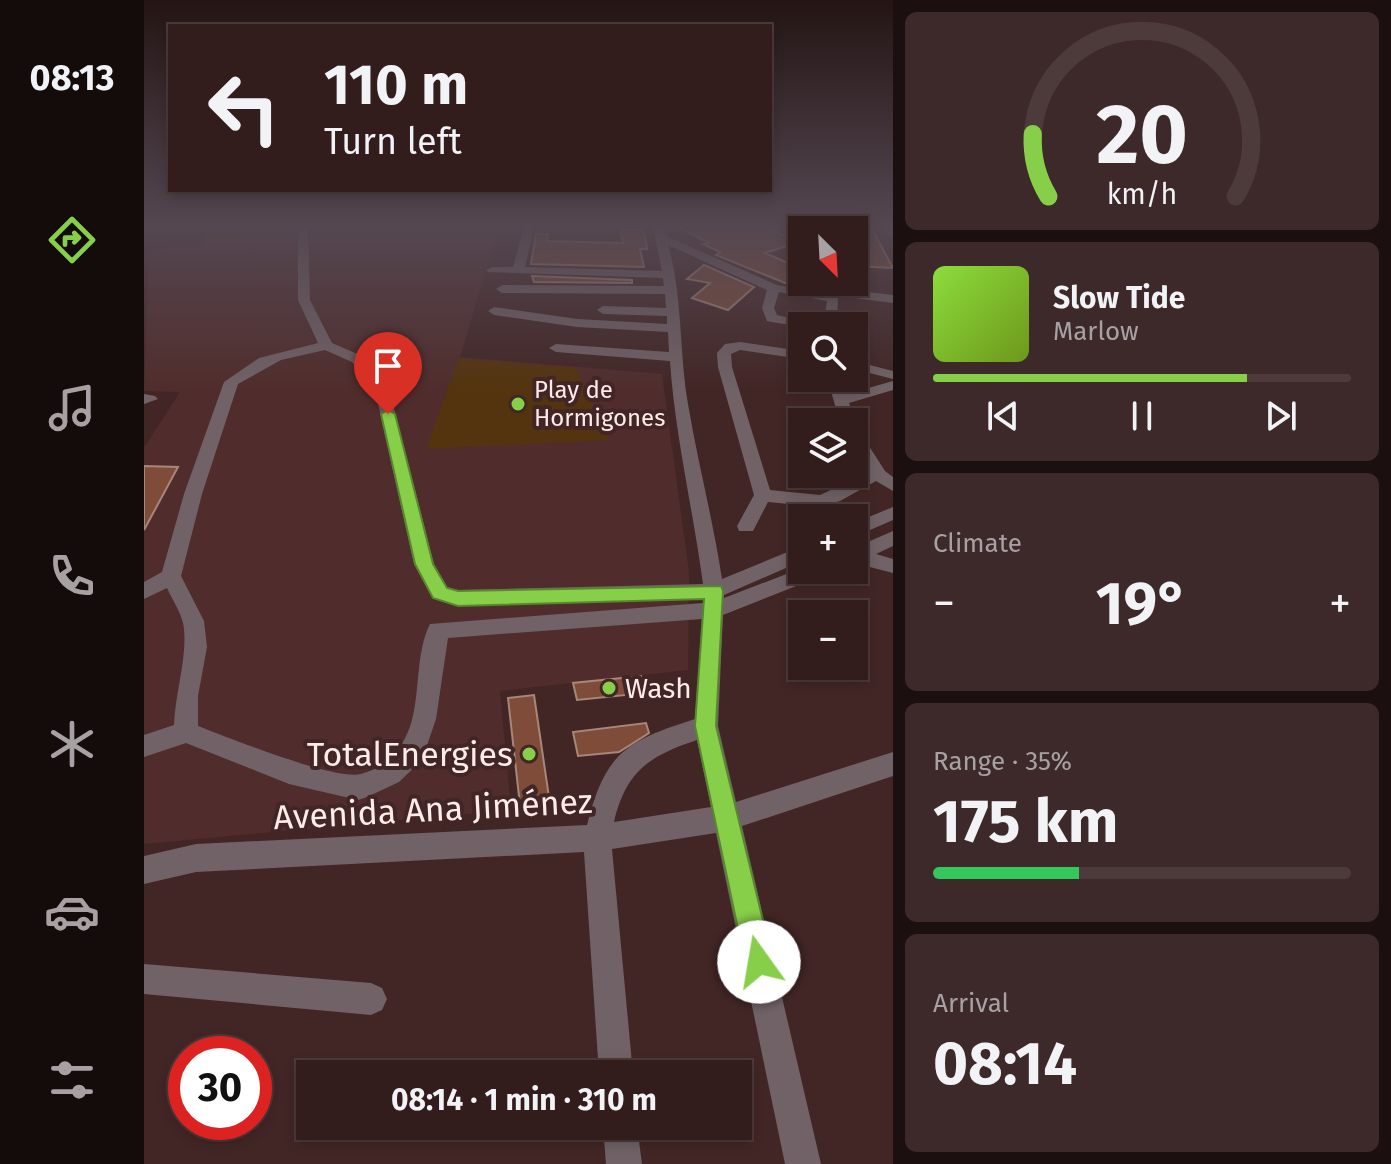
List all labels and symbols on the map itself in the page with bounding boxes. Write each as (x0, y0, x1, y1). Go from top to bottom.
north arrow (788, 216, 868, 296)
pin (354, 332, 422, 414)
place label: Play de Hormigones (534, 376, 665, 432)
marker: Play de Hormigones (509, 395, 527, 413)
place label: Wash (625, 672, 692, 705)
marker: Wash (600, 679, 618, 697)
place label: TotalEnergies (307, 734, 513, 775)
marker: TotalEnergies (520, 745, 538, 763)
street label: Avenida Ana Jiménez (272, 781, 594, 838)
position arrow (717, 920, 801, 1004)
speed limit sign: 30 (168, 1036, 272, 1140)

